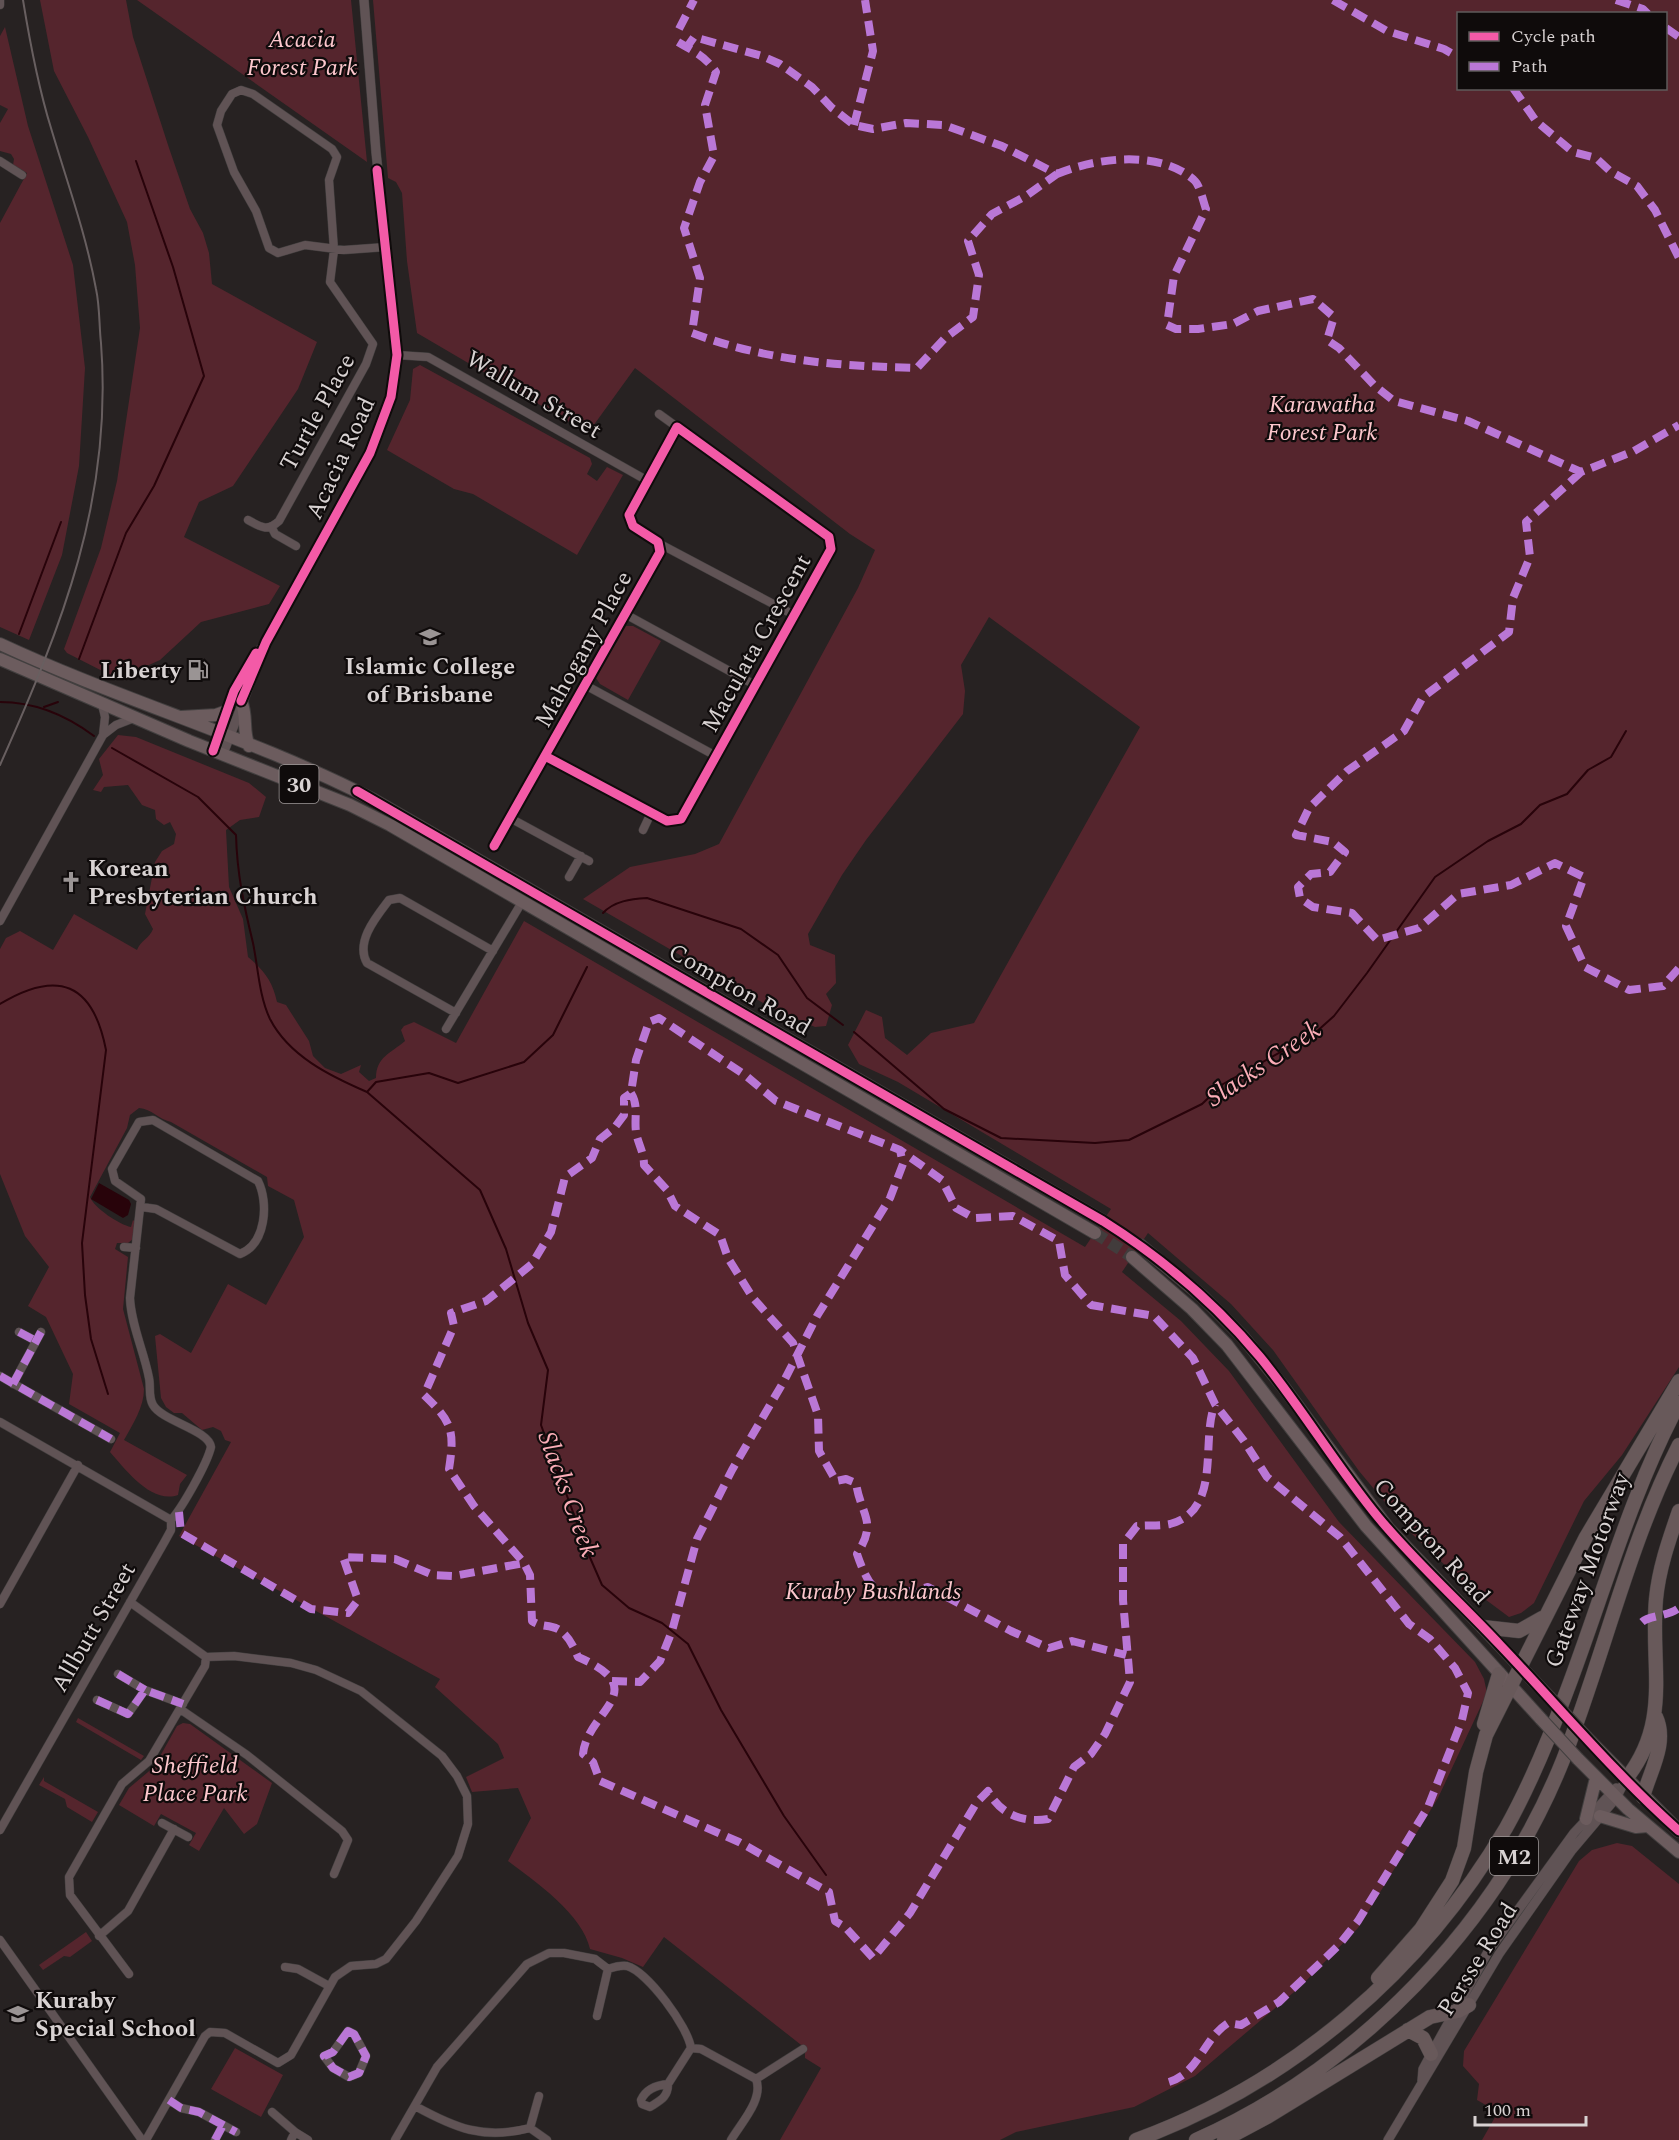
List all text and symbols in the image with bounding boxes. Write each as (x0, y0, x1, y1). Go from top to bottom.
legend (1457, 12, 1667, 90)
park label: Acacia Forest Park (247, 22, 357, 86)
text: Cycle path (1511, 23, 1596, 50)
text: Path (1511, 53, 1548, 80)
street label: Wallum Street (459, 341, 608, 448)
street label: Turtle Place (271, 347, 365, 478)
park label: Karawatha Forest Park (1267, 387, 1377, 451)
street label: Acacia Road (297, 391, 385, 526)
street label: Maculata Crescent (693, 548, 821, 739)
street label: Mahogany Place (526, 564, 642, 735)
school or university icon: Islamic College of Brisbane (418, 625, 442, 649)
place label: Islamic College of Brisbane (345, 649, 515, 713)
place label: Liberty (100, 653, 183, 689)
fuel station icon: Liberty (186, 658, 210, 682)
road number: 30 (280, 765, 318, 803)
place label: Korean Presbyterian Church (88, 851, 318, 915)
church icon: Korean Presbyterian Church (59, 870, 83, 894)
street label: Compton Road (661, 934, 818, 1045)
water label: Slacks Creek (1198, 1010, 1329, 1117)
water label: Slacks Creek (527, 1425, 609, 1563)
street label: Gateway Motorway (1536, 1466, 1641, 1673)
street label: Compton Road (1364, 1470, 1498, 1613)
street label: Allbutt Street (42, 1556, 146, 1699)
park label: Kuraby Bushlands (785, 1574, 962, 1610)
park label: Sheffield Place Park (142, 1748, 248, 1812)
road number: M2 (1490, 1837, 1538, 1875)
street label: Persse Road (1429, 1896, 1527, 2023)
place label: Kuraby Special School (35, 1983, 196, 2047)
school or university icon: Kuraby Special School (6, 2002, 30, 2026)
scale bar (1475, 2089, 1586, 2127)
text: 100 m (1484, 2097, 1531, 2124)

